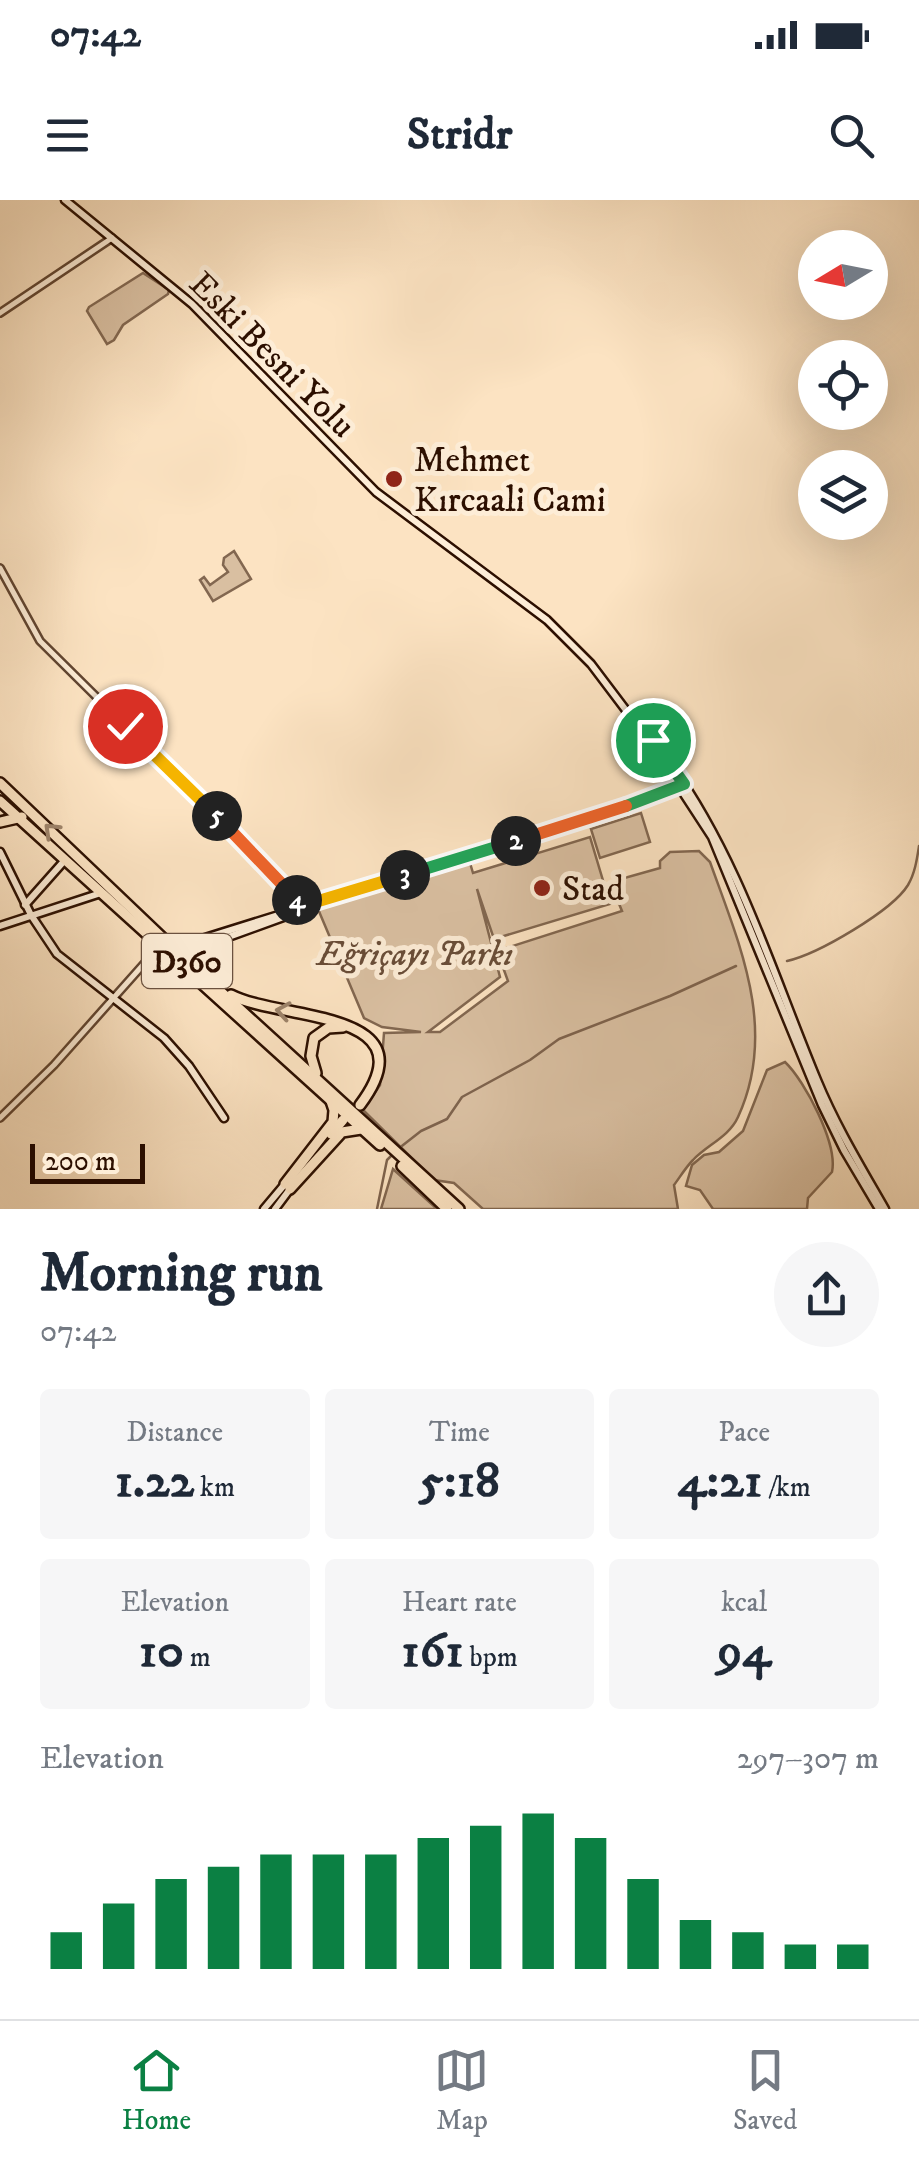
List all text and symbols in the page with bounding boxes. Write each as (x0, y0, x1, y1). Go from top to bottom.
text: 07:42 (50, 11, 141, 59)
text: Stridr (407, 107, 512, 163)
icon: menu (40, 108, 95, 163)
icon: search (824, 108, 879, 163)
north arrow (798, 230, 888, 320)
map controls (798, 230, 888, 540)
street label: Eski Besni Yolu (179, 263, 364, 448)
button: locate (798, 340, 888, 430)
place label: Mehmet Kırcaali Cami (414, 439, 606, 523)
button: layers (798, 450, 888, 540)
marker: Mehmet Kırcaali Cami (383, 468, 405, 490)
pin (83, 684, 168, 769)
pin (611, 698, 696, 783)
icon: check (98, 699, 153, 754)
icon: arrive (626, 713, 681, 768)
pin: 5 (192, 791, 242, 841)
text: 5 (210, 798, 224, 833)
pin: 2 (491, 816, 541, 866)
text: 2 (509, 823, 523, 858)
one-way arrow (44, 824, 62, 842)
pin: 3 (380, 850, 430, 900)
text: 3 (400, 857, 410, 892)
place label: Stad (562, 868, 624, 912)
pin: 4 (272, 875, 322, 925)
marker: Stad (531, 877, 553, 899)
text: 4 (289, 882, 305, 917)
park label: Eğriçayı Parkı (315, 933, 513, 977)
road number: D360 (142, 934, 232, 988)
one-way arrow (275, 1001, 291, 1022)
scale bar (30, 1139, 145, 1184)
text: 200 m (45, 1144, 116, 1179)
text: Morning run (40, 1240, 322, 1309)
button: share (774, 1242, 879, 1347)
text: 07:42 (40, 1312, 117, 1352)
text: Distance (127, 1415, 223, 1450)
text: Time (429, 1415, 490, 1450)
text: Pace (718, 1415, 770, 1450)
text: 1.22 (115, 1450, 194, 1513)
text: 5:18 (419, 1450, 500, 1513)
text: 4:21 (678, 1450, 762, 1513)
text: km (194, 1470, 235, 1505)
text: /km (762, 1470, 811, 1505)
text: Elevation (121, 1585, 229, 1620)
text: Heart rate (402, 1585, 517, 1620)
text: kcal (721, 1585, 767, 1620)
text: 10 (139, 1620, 184, 1683)
text: 161 (401, 1620, 464, 1683)
text: 94 (717, 1620, 771, 1683)
text: m (184, 1640, 211, 1675)
text: bpm (464, 1640, 518, 1675)
text: Elevation (40, 1739, 164, 1779)
text: 297–307 m (737, 1739, 879, 1779)
tab: Home (122, 2043, 191, 2138)
tab: Map (434, 2043, 489, 2138)
tab: Saved (733, 2043, 797, 2138)

